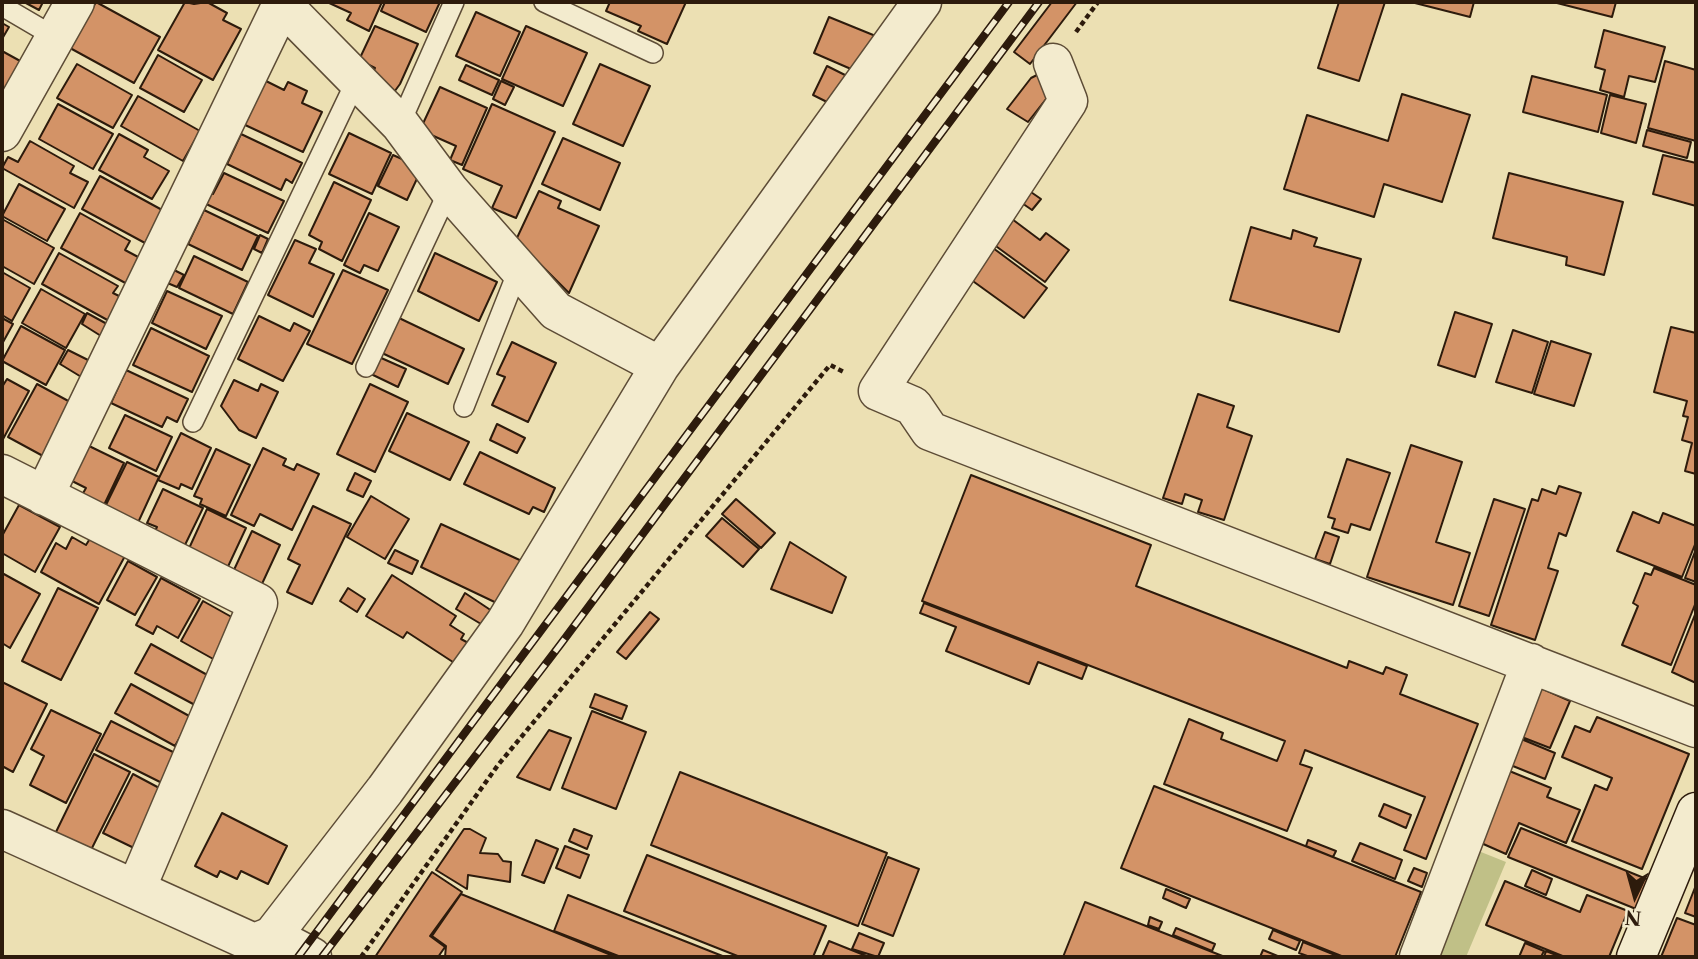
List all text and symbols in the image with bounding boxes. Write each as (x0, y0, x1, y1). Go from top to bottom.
north arrow (1600, 861, 1670, 931)
text: N (1624, 905, 1642, 930)

